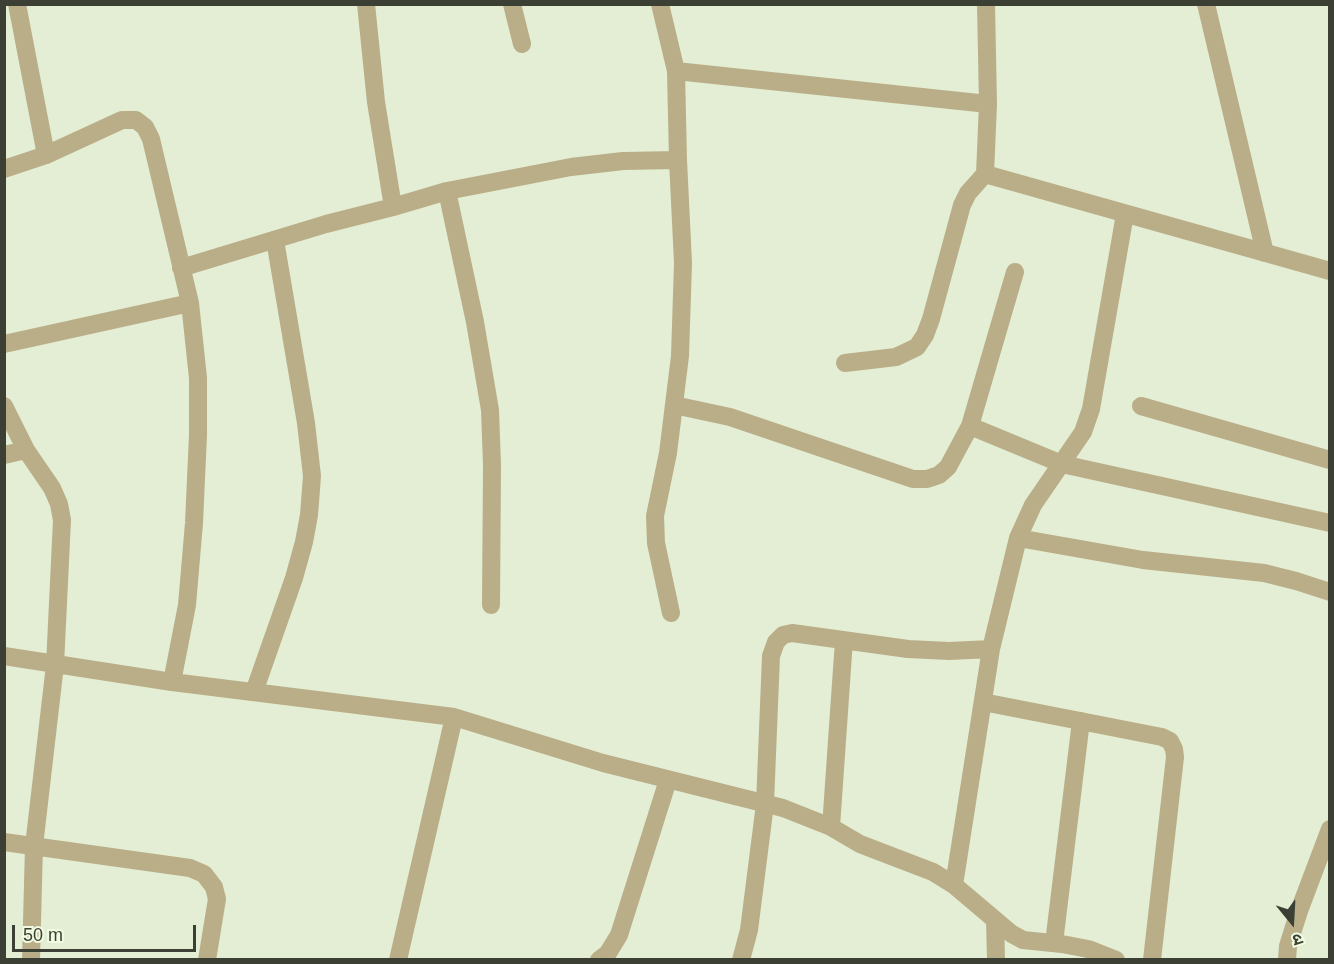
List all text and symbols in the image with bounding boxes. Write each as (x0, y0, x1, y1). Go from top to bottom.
north arrow (1262, 892, 1322, 952)
scale bar (15, 913, 200, 951)
text: 50 m (23, 925, 63, 945)
text: उ (1291, 930, 1305, 949)

